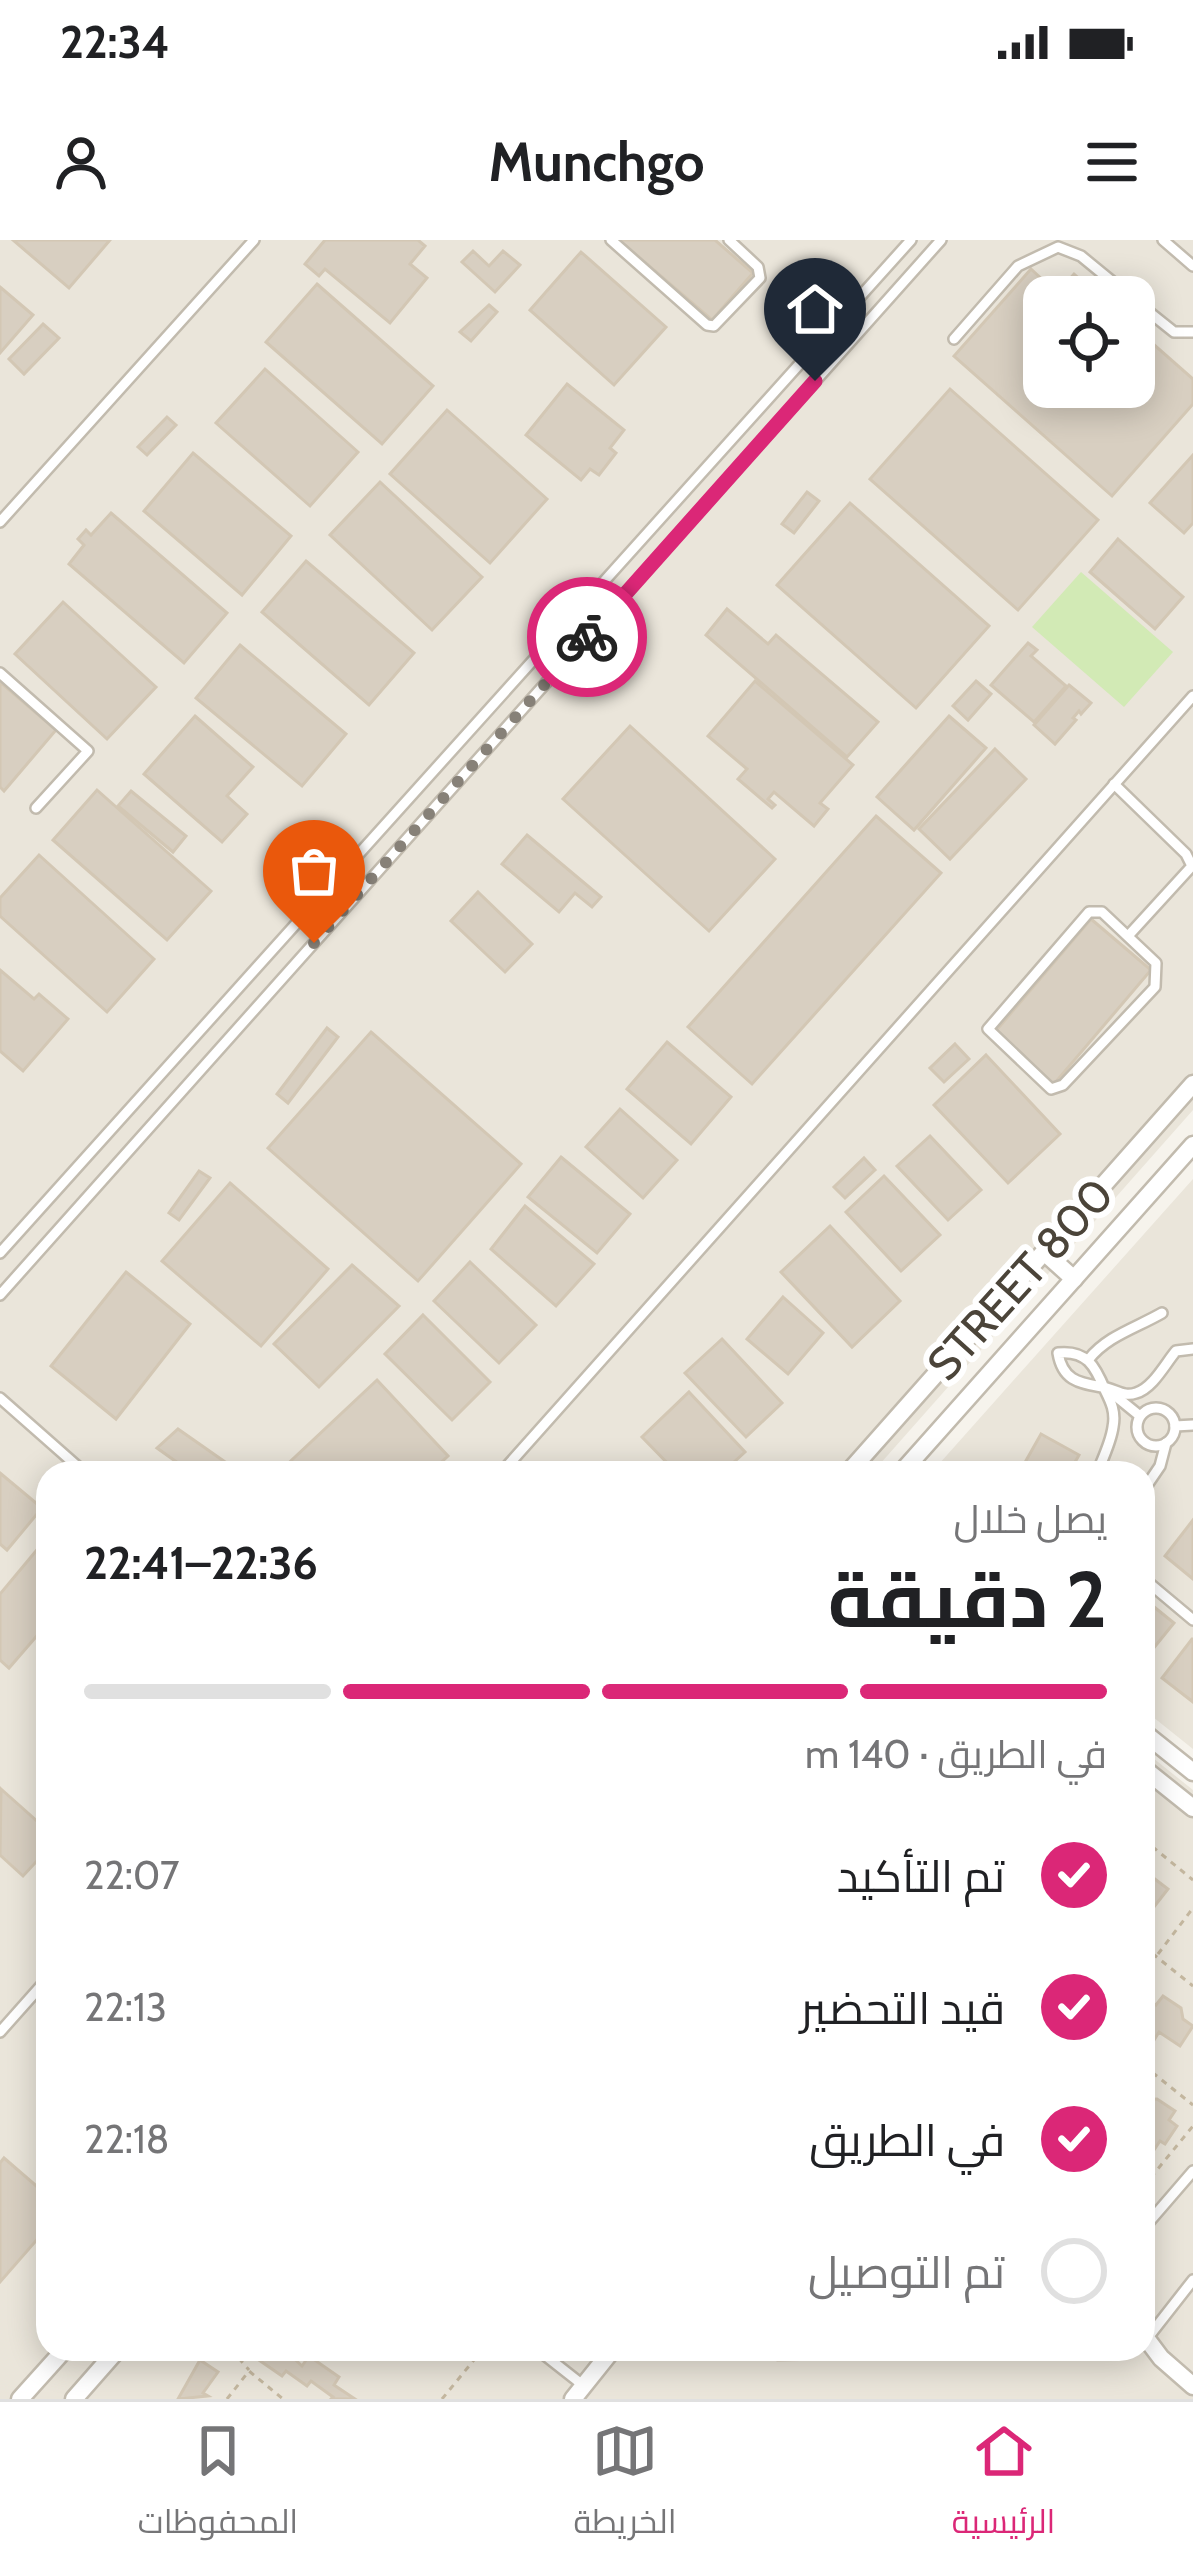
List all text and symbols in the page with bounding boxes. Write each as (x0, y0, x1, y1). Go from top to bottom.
text: 22:34 (60, 15, 170, 69)
icon: person (48, 129, 114, 195)
text: Munchgo (489, 129, 704, 195)
icon: menu (1079, 129, 1145, 195)
pin (764, 258, 866, 381)
icon: home (782, 276, 848, 342)
map controls (1023, 276, 1155, 408)
button: locate (1023, 276, 1155, 408)
courier (527, 577, 647, 697)
icon: bike (554, 604, 620, 670)
pin (263, 820, 365, 943)
icon: bag (281, 838, 347, 904)
street label: STREET 800 (916, 1167, 1124, 1391)
text: يصل خلال (953, 1495, 1107, 1543)
text: 22:36–22:41 (84, 1536, 318, 1590)
text: 2 دقيقة (828, 1552, 1107, 1647)
text: في الطريق · 140 m (805, 1730, 1107, 1778)
icon: check (1041, 1842, 1107, 1908)
text: تم التأكيد (837, 1849, 1005, 1903)
text: 22:07 (84, 1851, 179, 1899)
icon: check (1041, 1974, 1107, 2040)
text: قيد التحضير (800, 1981, 1005, 2035)
text: 22:13 (84, 1983, 167, 2031)
icon: check (1041, 2106, 1107, 2172)
text: في الطريق (809, 2113, 1005, 2167)
text: 22:18 (84, 2115, 169, 2163)
text: تم التوصيل (808, 2245, 1005, 2299)
tab: المحفوظات (138, 2418, 298, 2552)
tab: الخريطة (574, 2418, 677, 2552)
tab: الرئيسية (952, 2418, 1055, 2552)

